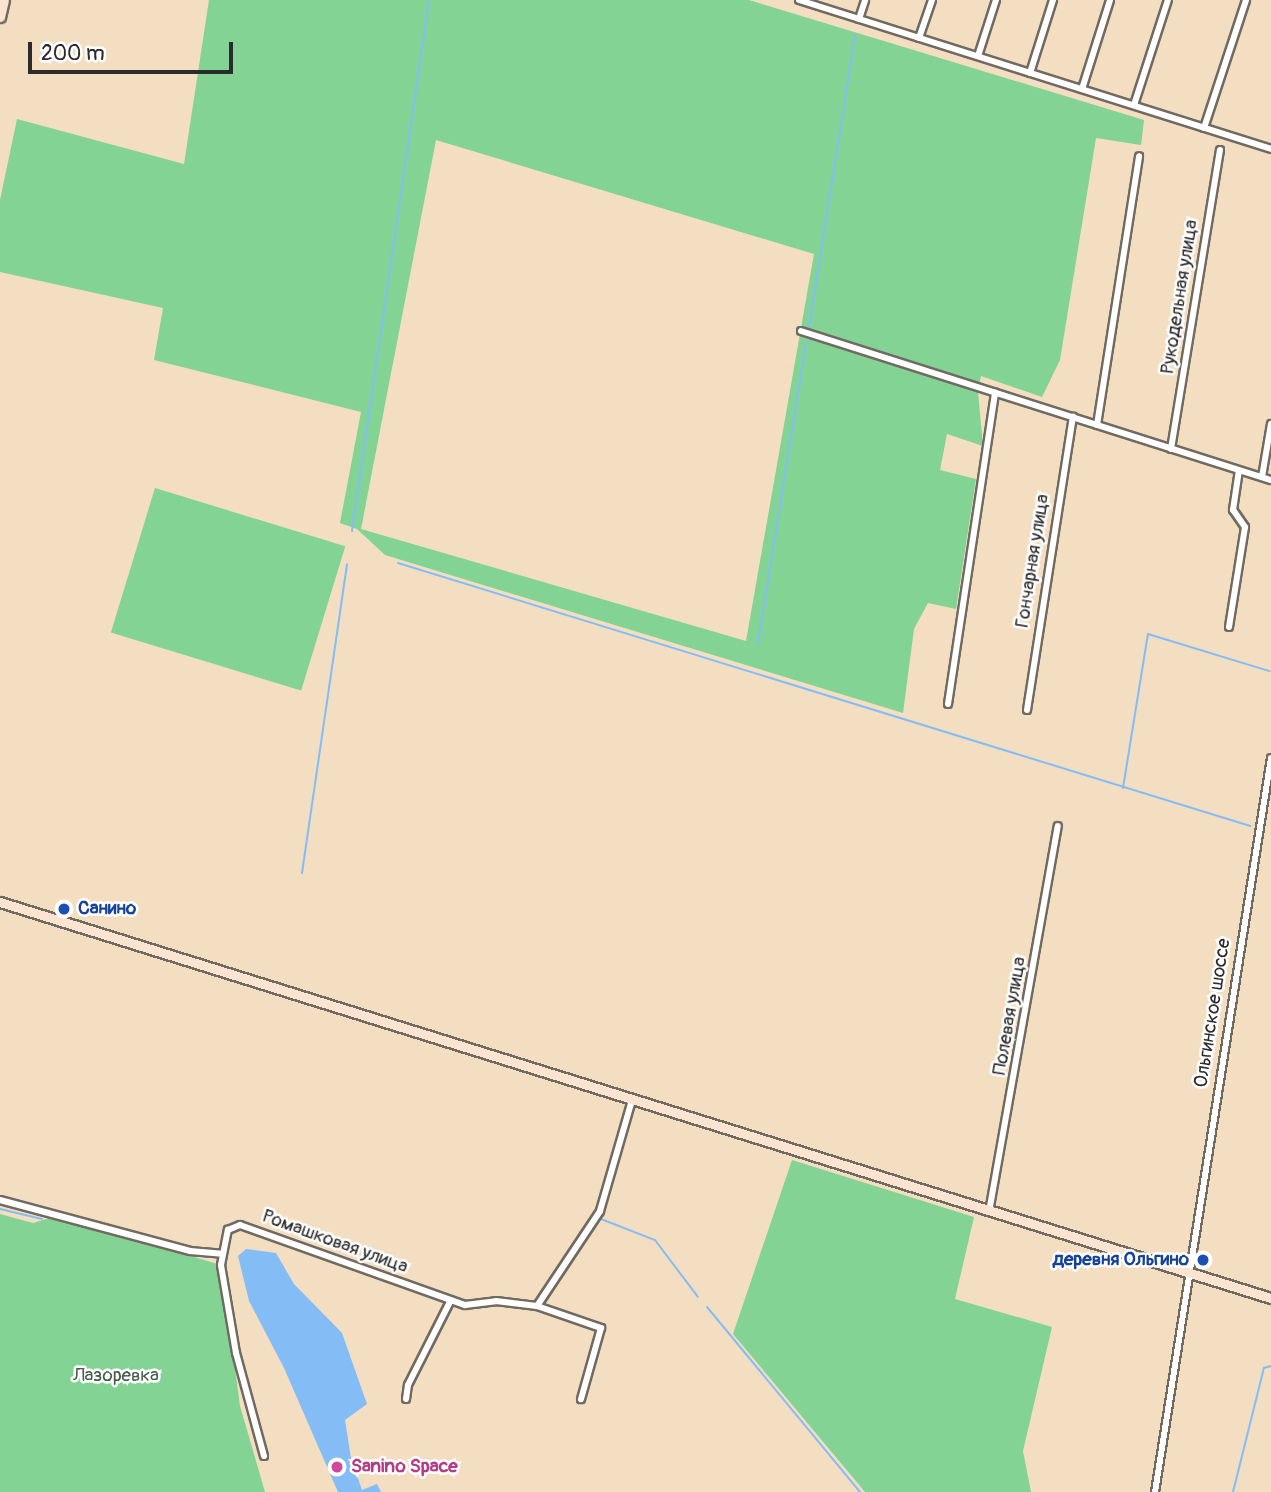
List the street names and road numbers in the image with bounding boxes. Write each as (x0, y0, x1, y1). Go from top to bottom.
street label: Рукодельная улица (1157, 218, 1203, 376)
street label: Гончарная улица (1011, 493, 1055, 629)
street label: Ольгинское шоссе (1190, 937, 1236, 1089)
street label: Полевая улица (988, 955, 1032, 1077)
street label: Ромашковая улица (259, 1205, 411, 1279)

